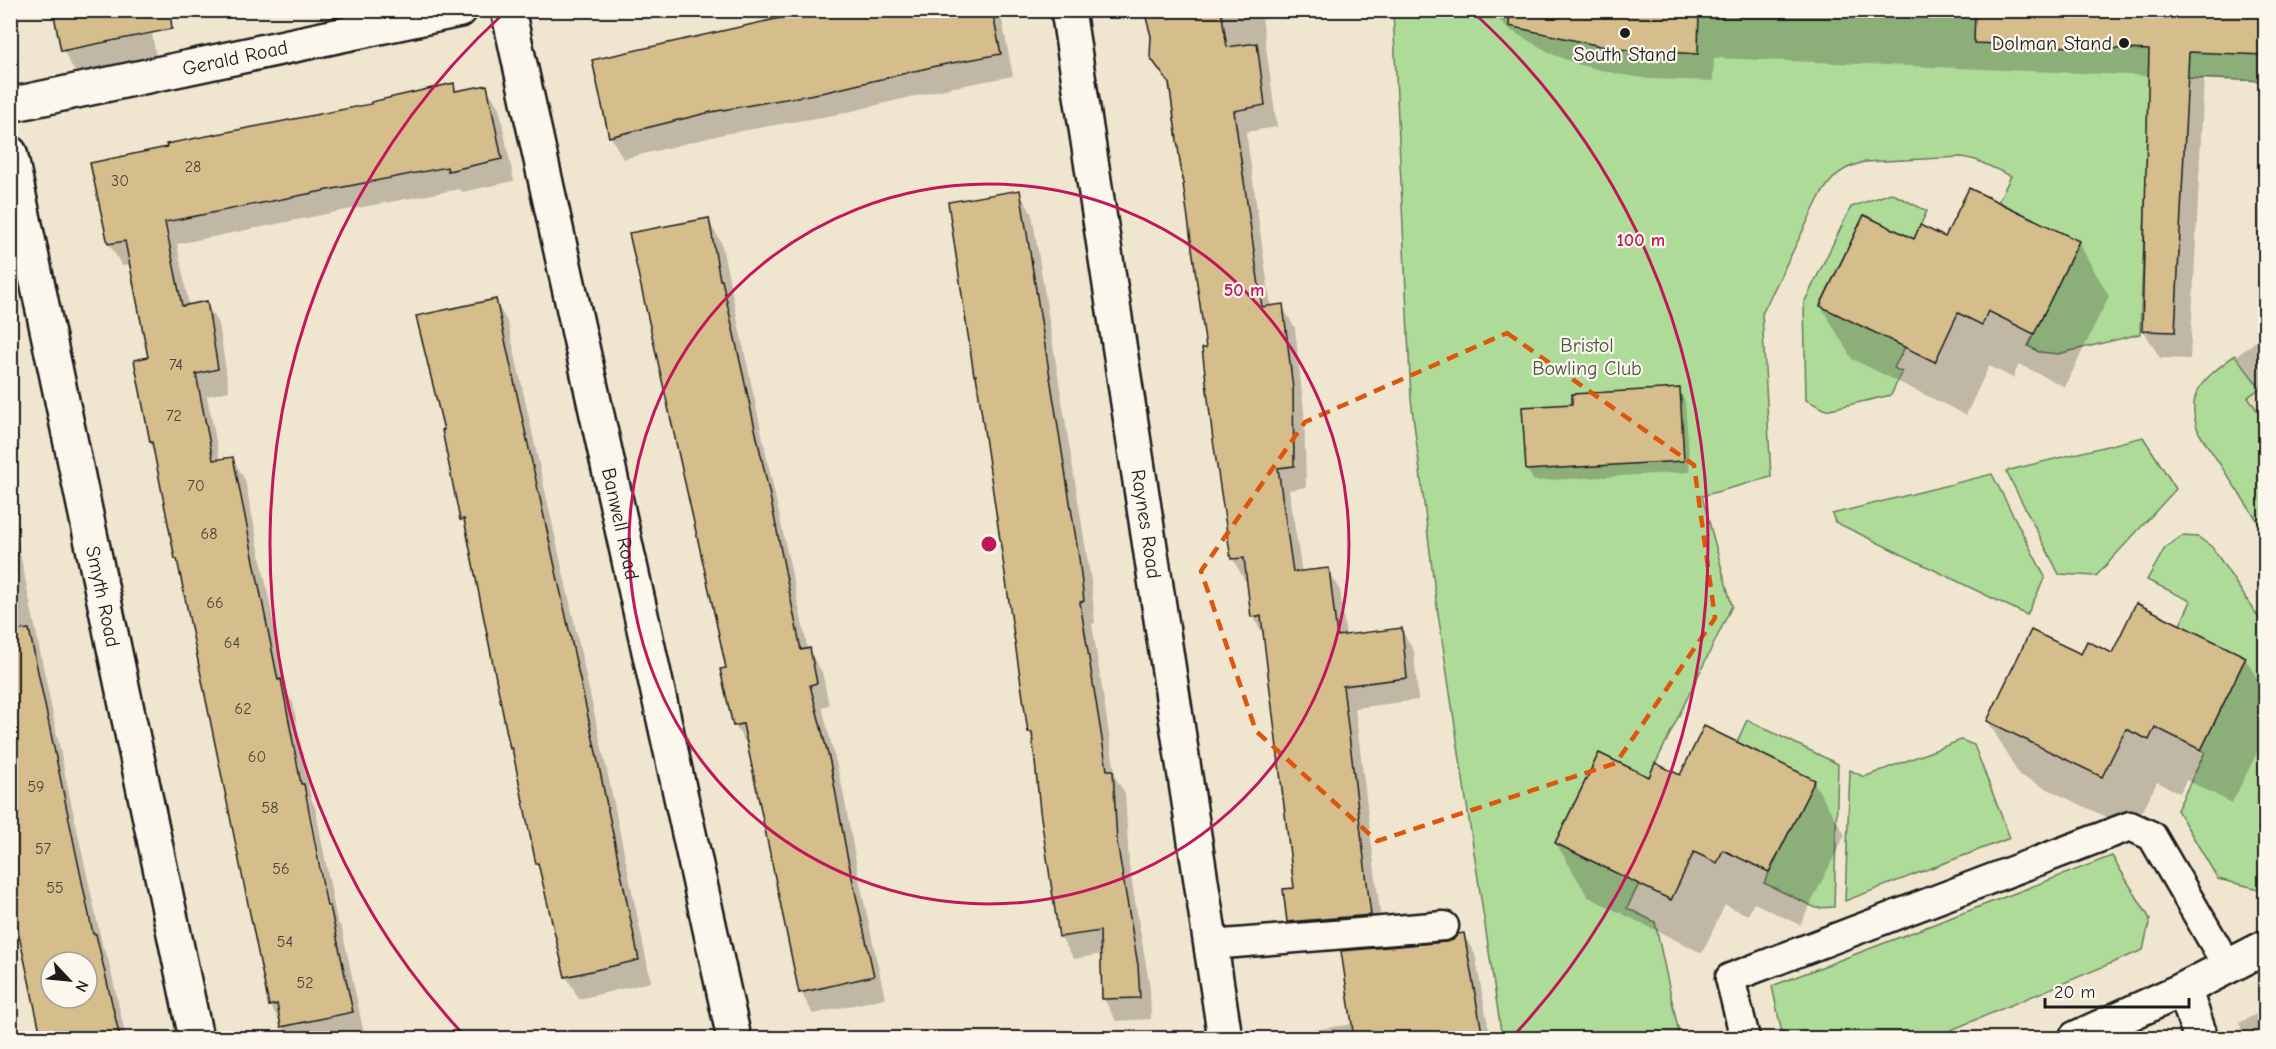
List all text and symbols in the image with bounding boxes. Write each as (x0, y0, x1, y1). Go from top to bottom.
marker: South Stand (1618, 26, 1632, 40)
place label: Dolman Stand (1992, 32, 2112, 55)
street label: Gerald Road (180, 35, 290, 80)
marker: Dolman Stand (2117, 36, 2131, 50)
place label: South Stand (1573, 43, 1677, 66)
house number: 28 (185, 158, 201, 176)
house number: 30 (111, 172, 129, 190)
text: 100 m (1617, 230, 1665, 251)
text: 50 m (1224, 280, 1264, 301)
park label: Bristol Bowling Club (1532, 334, 1642, 380)
house number: 74 (169, 356, 183, 374)
house number: 72 (166, 407, 182, 425)
street label: Banwell Road (597, 466, 644, 582)
street label: Raynes Road (1127, 468, 1166, 580)
house number: 70 (187, 477, 205, 495)
house number: 68 (201, 525, 217, 543)
centre of rings (979, 534, 999, 554)
street label: Smyth Road (81, 544, 125, 649)
house number: 66 (206, 594, 224, 612)
house number: 64 (224, 634, 240, 652)
house number: 62 (234, 700, 252, 718)
house number: 60 (248, 748, 266, 766)
house number: 59 (27, 778, 45, 796)
house number: 58 (262, 799, 278, 817)
house number: 57 (35, 840, 52, 858)
house number: 56 (272, 860, 290, 878)
house number: 55 (46, 879, 64, 897)
house number: 54 (277, 933, 293, 951)
north arrow (39, 950, 99, 1010)
scale bar (2045, 971, 2189, 1009)
house number: 52 (296, 974, 314, 992)
text: N (71, 978, 92, 995)
text: 20 m (2054, 982, 2095, 1003)

